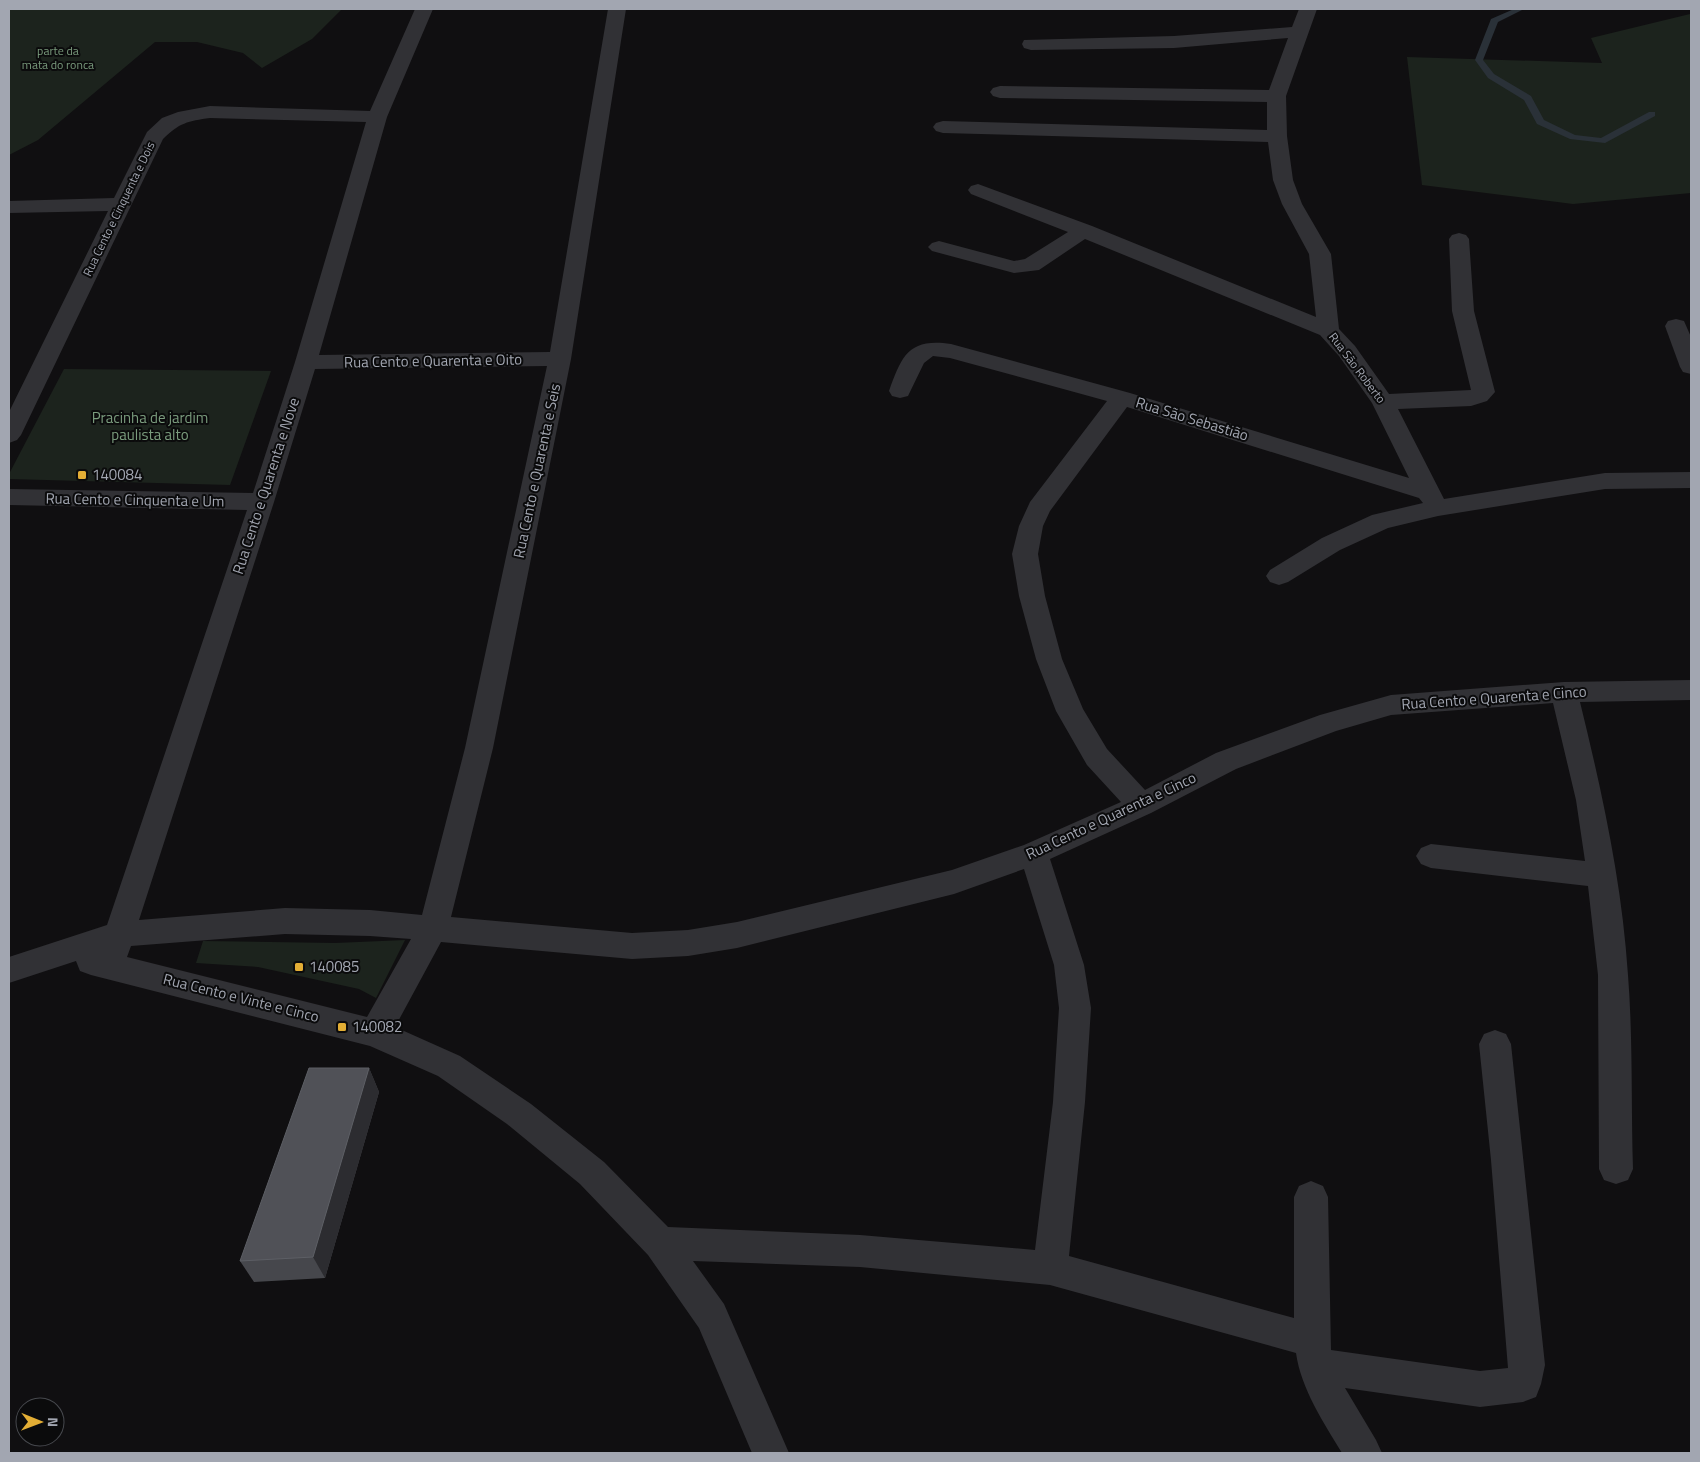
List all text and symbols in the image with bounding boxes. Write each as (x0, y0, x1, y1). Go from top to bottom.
park label: parte da mata do ronca (22, 41, 94, 74)
street label: Rua Cento e Cinquenta e Dois (78, 138, 160, 279)
street label: Rua São Roberto (1324, 328, 1390, 407)
street label: Rua Cento e Quarenta e Oito (344, 347, 522, 374)
street label: Rua Cento e Quarenta e Seis (507, 381, 566, 560)
street label: Rua São Sebastião (1133, 390, 1251, 447)
street label: Rua Cento e Quarenta e Nove (226, 395, 305, 577)
park label: Pracinha de jardim paulista alto (92, 406, 208, 446)
place label: 140084 (92, 463, 142, 486)
marker: 140084 (76, 469, 88, 481)
street label: Rua Cento e Cinquenta e Um (45, 486, 225, 513)
street label: Rua Cento e Quarenta e Cinco (1401, 680, 1587, 715)
street label: Rua Cento e Quarenta e Cinco (1022, 766, 1200, 865)
place label: 140085 (309, 955, 359, 978)
marker: 140085 (293, 961, 305, 973)
street label: Rua Cento e Vinte e Cinco (161, 967, 322, 1028)
place label: 140082 (352, 1015, 402, 1038)
marker: 140082 (336, 1021, 348, 1033)
north arrow (15, 1397, 65, 1447)
text: N (43, 1417, 64, 1427)

